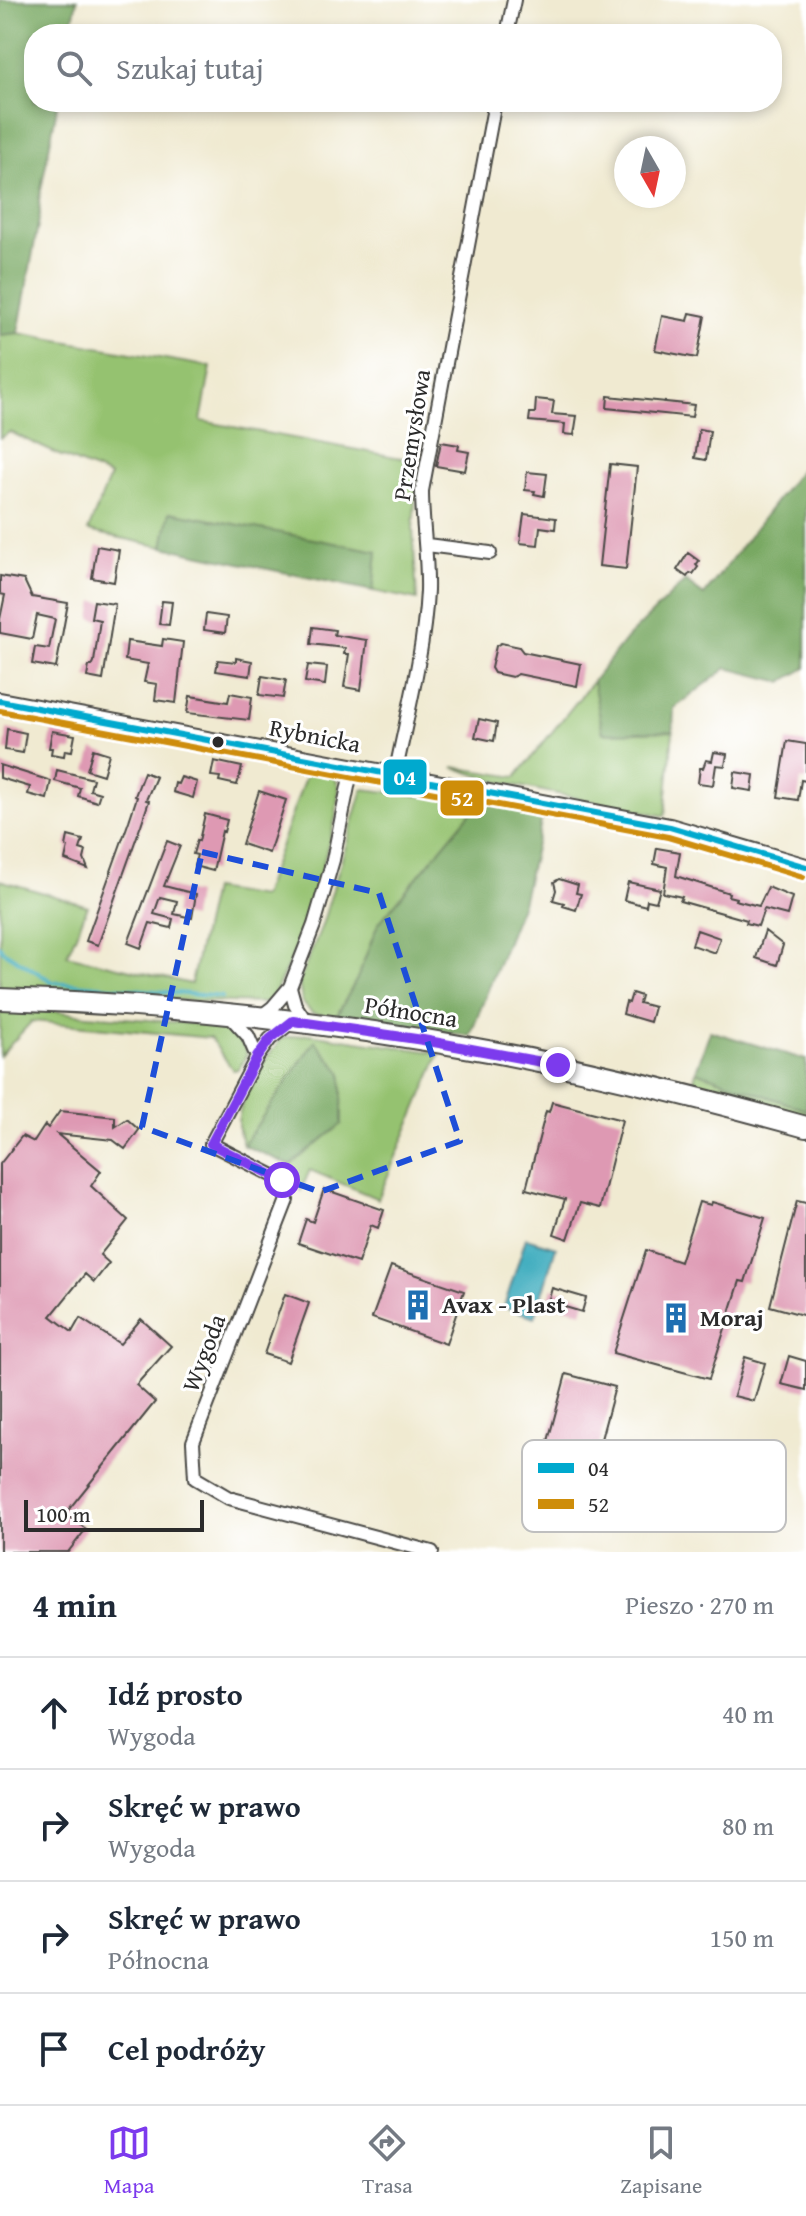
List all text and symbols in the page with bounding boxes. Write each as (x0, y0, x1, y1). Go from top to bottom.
search box (24, 24, 782, 112)
icon: search (52, 46, 96, 90)
text: Szukaj tutaj (116, 46, 264, 90)
north arrow (614, 136, 686, 208)
street label: Przemysłowa (384, 366, 439, 503)
street label: Rybnicka (266, 710, 364, 762)
unlabelled marker (210, 734, 226, 750)
line badge: 04 (382, 758, 428, 796)
text: 04 (394, 761, 416, 793)
line badge: 52 (439, 779, 485, 817)
text: 52 (451, 782, 473, 814)
street label: Północna (362, 987, 461, 1036)
route end (540, 1047, 576, 1083)
route start (264, 1162, 300, 1198)
place label: Avax - Plast (442, 1287, 565, 1322)
building icon: Avax - Plast (401, 1288, 435, 1322)
place label: Moraj (700, 1300, 764, 1335)
building icon: Moraj (659, 1301, 693, 1335)
street label: Wygoda (173, 1308, 235, 1397)
legend (522, 1440, 786, 1532)
text: 04 (588, 1452, 609, 1484)
text: 52 (588, 1488, 609, 1520)
scale bar (24, 1496, 204, 1532)
text: 100 m (36, 1498, 91, 1530)
text: 4 min (32, 1580, 117, 1629)
text: Pieszo · 270 m (625, 1585, 774, 1624)
text: Idź prosto (108, 1672, 243, 1716)
icon: ahead (32, 1691, 76, 1735)
text: 40 m (722, 1694, 774, 1733)
text: Wygoda (108, 1716, 195, 1755)
text: Skręć w prawo (108, 1784, 301, 1828)
icon: right (32, 1803, 76, 1847)
text: 80 m (722, 1806, 774, 1845)
text: Wygoda (108, 1828, 195, 1867)
text: Skręć w prawo (108, 1896, 301, 1940)
icon: right (32, 1915, 76, 1959)
text: 150 m (709, 1918, 774, 1957)
text: Północna (108, 1940, 209, 1979)
icon: arrive (32, 2027, 76, 2071)
text: Cel podróży (108, 2027, 265, 2071)
tab: Mapa (104, 2121, 154, 2201)
tab: Trasa (362, 2121, 413, 2201)
tab: Zapisane (620, 2121, 702, 2201)

